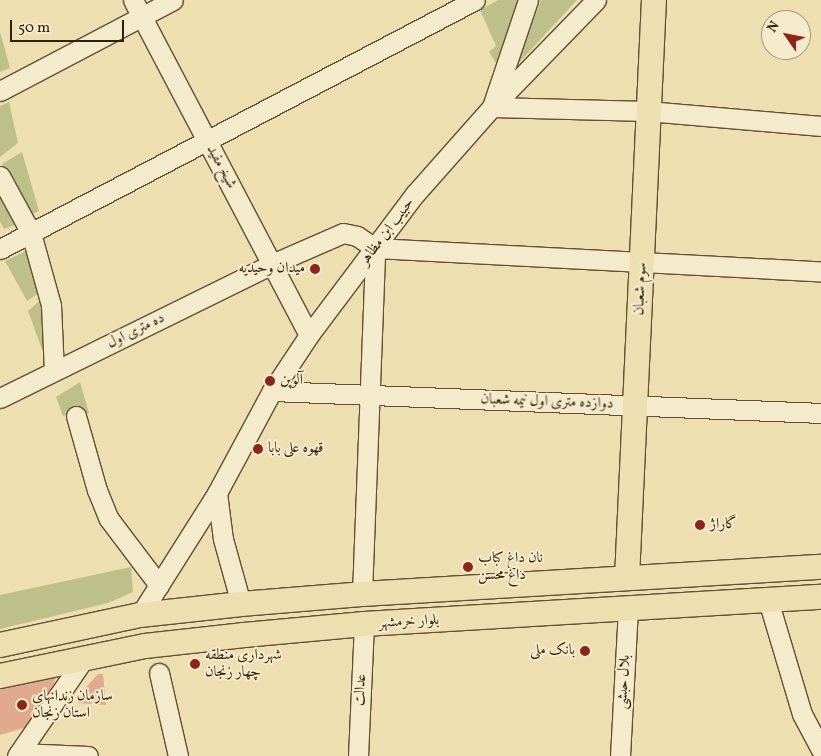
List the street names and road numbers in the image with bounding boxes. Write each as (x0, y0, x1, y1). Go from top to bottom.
street label: شیخ مفید (202, 142, 240, 192)
street label: حبیب ابن مظاهر (356, 195, 418, 269)
street label: سوم شعبان (631, 262, 651, 316)
street label: ده متری اول (104, 309, 168, 353)
street label: دوازده متری اول نیمه شعبان (480, 391, 614, 413)
street label: بلوار خرمشهر (378, 611, 440, 633)
street label: بلال حبشی (614, 654, 634, 710)
street label: عدالت (351, 674, 371, 706)

